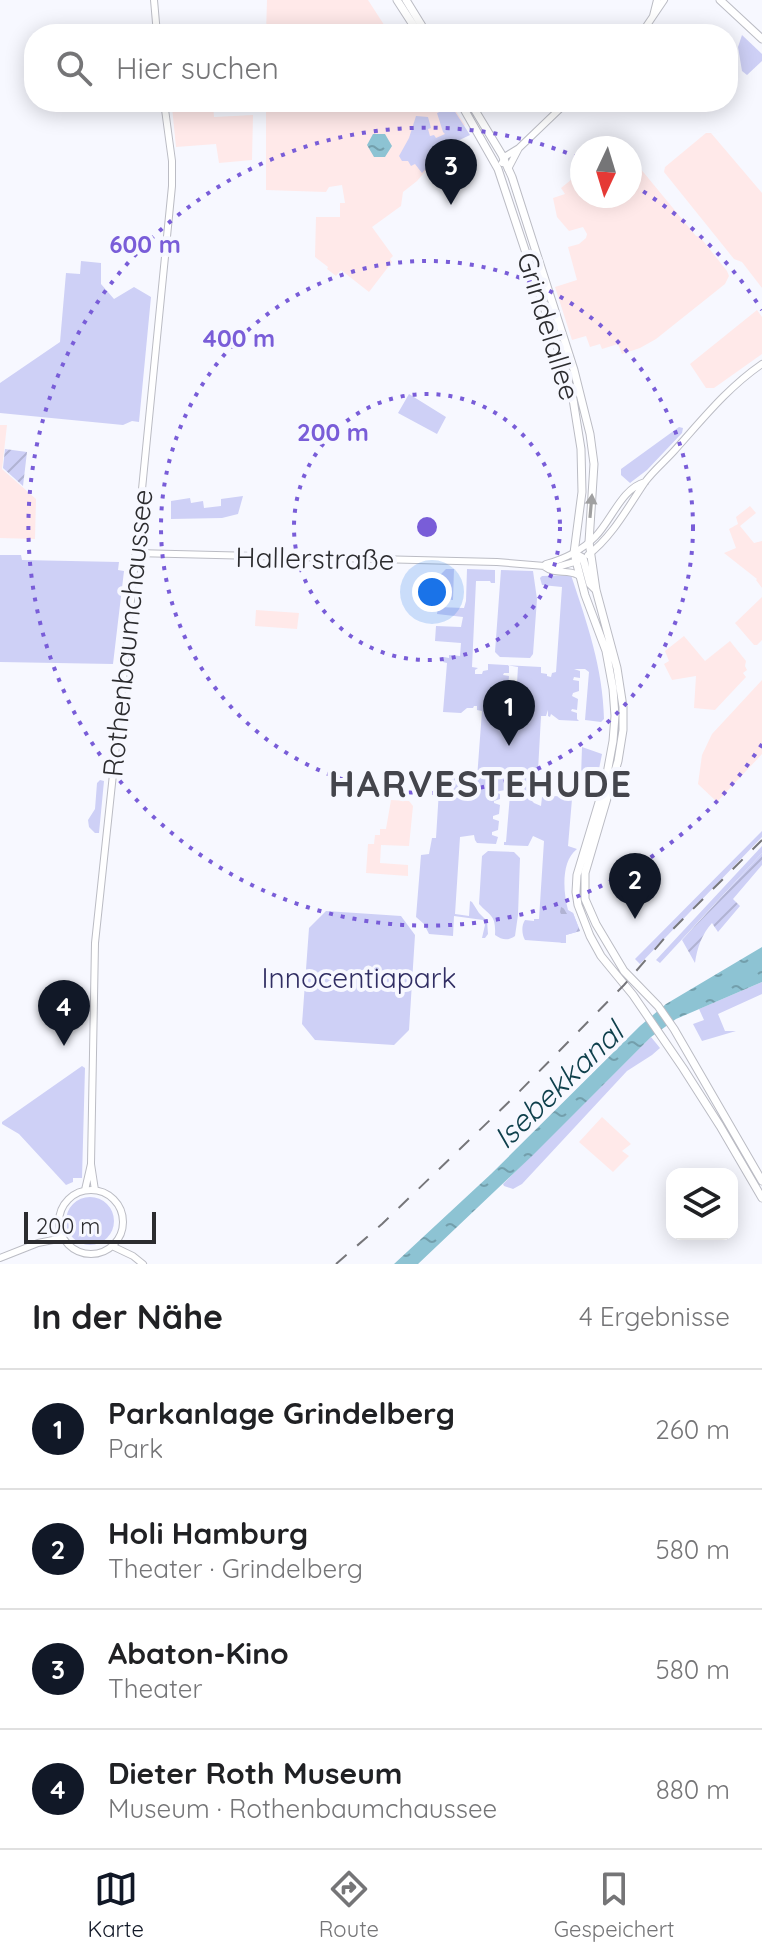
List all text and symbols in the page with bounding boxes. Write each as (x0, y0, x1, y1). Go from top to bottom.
search box (24, 24, 738, 112)
icon: search (52, 46, 96, 90)
text: Hier suchen (116, 49, 279, 87)
north arrow (570, 136, 642, 208)
pin: 3 (425, 139, 477, 205)
text: 600 m (109, 229, 181, 259)
street label: Grindelallee (510, 248, 588, 404)
text: 400 m (203, 323, 275, 353)
text: 200 m (297, 417, 369, 447)
street label: Rothenbaumchaussee (94, 487, 160, 779)
one-way arrow (585, 493, 598, 518)
centre of rings (413, 513, 441, 541)
street label: Hallerstraße (235, 539, 395, 577)
your location (412, 572, 452, 612)
pin: 1 (483, 680, 535, 746)
district label: HARVESTEHUDE (329, 761, 633, 806)
pin: 2 (609, 853, 661, 919)
park label: Innocentiapark (262, 960, 456, 995)
pin: 4 (38, 980, 90, 1046)
water label: Isebekkanal (485, 1011, 633, 1156)
map controls (666, 1168, 738, 1240)
button: layers (666, 1168, 738, 1240)
scale bar (24, 1208, 156, 1244)
text: 200 m (36, 1212, 100, 1240)
text: In der Nähe (32, 1295, 223, 1338)
text: 4 Ergebnisse (579, 1300, 730, 1333)
text: Parkanlage Grindelberg (108, 1394, 455, 1432)
text: 1 (53, 1413, 63, 1446)
text: 260 m (655, 1413, 730, 1446)
text: Park (108, 1432, 163, 1465)
text: Holi Hamburg (108, 1514, 308, 1552)
text: 2 (51, 1533, 65, 1566)
text: 580 m (656, 1533, 730, 1566)
text: Theater · Grindelberg (108, 1552, 363, 1585)
text: Abaton-Kino (108, 1634, 289, 1672)
text: 3 (51, 1653, 65, 1686)
text: 580 m (656, 1653, 730, 1686)
text: Theater (108, 1672, 202, 1705)
text: Dieter Roth Museum (108, 1754, 403, 1792)
text: 4 (50, 1773, 66, 1806)
text: 880 m (656, 1773, 730, 1806)
text: Museum · Rothenbaumchaussee (108, 1792, 497, 1825)
tab: Karte (87, 1867, 144, 1943)
tab: Route (319, 1867, 379, 1943)
tab: Gespeichert (554, 1867, 675, 1943)

